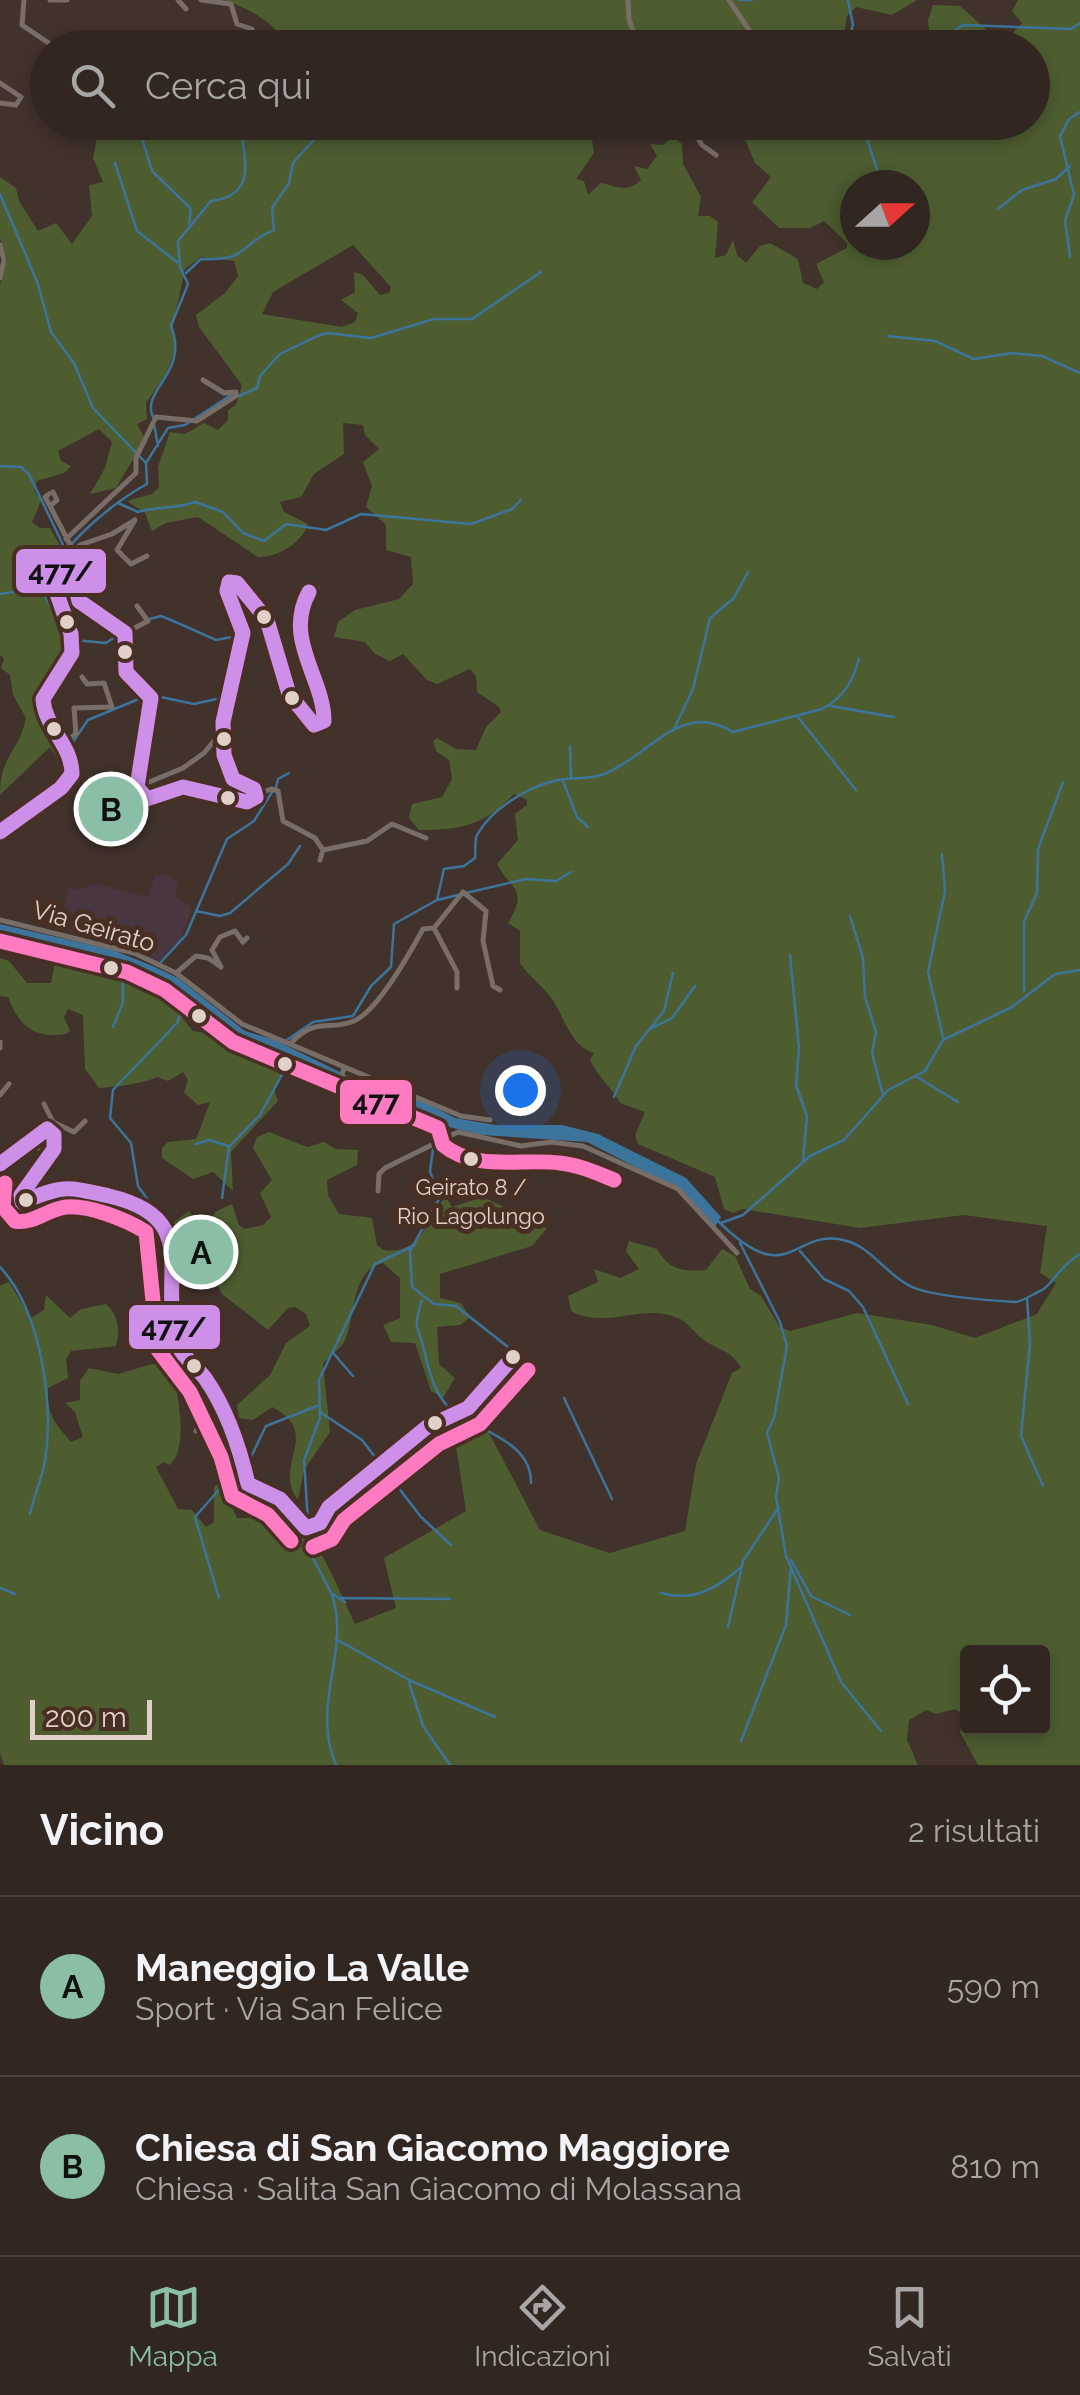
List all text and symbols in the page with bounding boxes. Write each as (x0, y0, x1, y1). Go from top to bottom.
search box (30, 30, 1050, 140)
icon: search (65, 58, 120, 113)
text: Cerca qui (145, 63, 312, 108)
north arrow (840, 170, 930, 260)
line badge: 477/ (14, 547, 108, 595)
text: 477/ (28, 555, 94, 588)
unlabelled marker (254, 607, 274, 627)
unlabelled marker (57, 612, 77, 632)
unlabelled marker (115, 642, 135, 662)
unlabelled marker (282, 688, 302, 708)
unlabelled marker (44, 719, 64, 739)
unlabelled marker (214, 729, 234, 749)
pin: B (78, 772, 144, 846)
unlabelled marker (218, 788, 238, 808)
street label: Via Geirato (29, 894, 159, 958)
unlabelled marker (101, 958, 121, 978)
unlabelled marker (189, 1006, 209, 1026)
unlabelled marker (275, 1054, 295, 1074)
your location (495, 1065, 546, 1116)
line badge: 477 (338, 1078, 414, 1126)
text: 477 (352, 1085, 400, 1118)
marker: Geirato 8 / Rio Lagolungo (461, 1149, 481, 1169)
place label: Geirato 8 / Rio Lagolungo (397, 1174, 545, 1229)
unlabelled marker (16, 1190, 36, 1210)
pin: A (168, 1214, 234, 1290)
line badge: 477/ (127, 1303, 222, 1351)
text: 477/ (141, 1311, 207, 1344)
unlabelled marker (503, 1347, 523, 1367)
unlabelled marker (184, 1356, 204, 1376)
unlabelled marker (425, 1413, 445, 1433)
map controls (960, 1645, 1050, 1735)
button: locate (960, 1645, 1050, 1735)
scale bar (30, 1695, 152, 1740)
text: 200 m (45, 1701, 127, 1734)
text: Vicino (40, 1806, 164, 1855)
text: 2 risultati (908, 1812, 1040, 1849)
text: Maneggio La Valle (135, 1945, 469, 1990)
text: A (62, 1968, 83, 2005)
text: 590 m (947, 1968, 1040, 2005)
text: Sport · Via San Felice (135, 1990, 443, 2027)
text: Chiesa di San Giacomo Maggiore (135, 2125, 730, 2170)
text: B (62, 2148, 83, 2185)
text: 810 m (950, 2148, 1040, 2185)
text: Chiesa · Salita San Giacomo di Molassana (135, 2170, 742, 2207)
tab: Mappa (128, 2280, 218, 2373)
tab: Indicazioni (474, 2280, 611, 2373)
tab: Salvati (867, 2280, 952, 2373)

